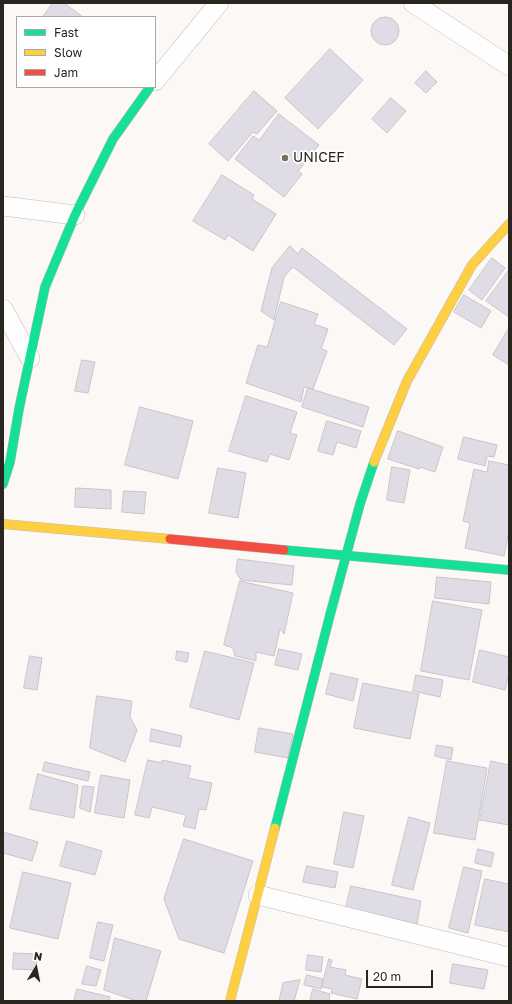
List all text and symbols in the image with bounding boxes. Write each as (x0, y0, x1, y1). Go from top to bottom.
legend (16, 16, 156, 88)
text: Fast (54, 25, 79, 40)
text: Slow (54, 45, 82, 60)
text: Jam (54, 65, 78, 80)
place label: UNICEF (293, 150, 345, 166)
marker: UNICEF (280, 153, 290, 163)
north arrow (16, 948, 56, 988)
text: N (33, 949, 43, 963)
scale bar (368, 962, 435, 988)
text: 20 m (373, 969, 401, 984)

